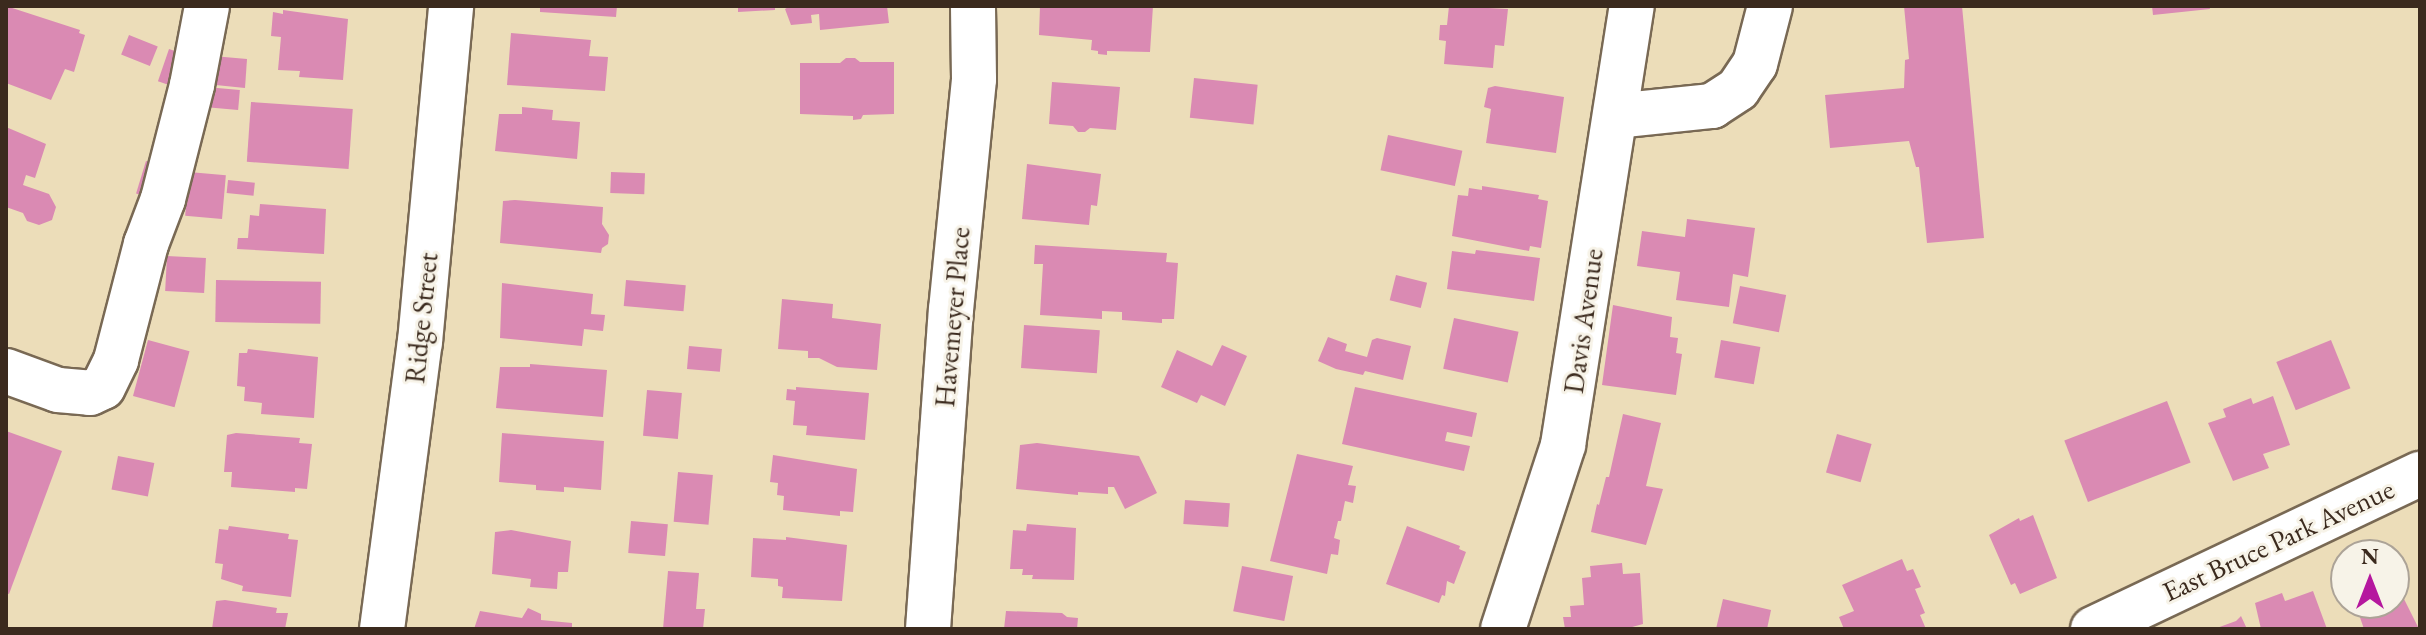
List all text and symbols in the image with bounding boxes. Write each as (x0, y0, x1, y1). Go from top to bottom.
street label: Havemeyer Place (927, 225, 977, 409)
street label: Davis Avenue (1556, 246, 1610, 396)
street label: Ridge Street (397, 251, 445, 385)
street label: East Bruce Park Avenue (2157, 472, 2399, 608)
north arrow (2330, 539, 2410, 619)
text: N (2361, 542, 2379, 571)

